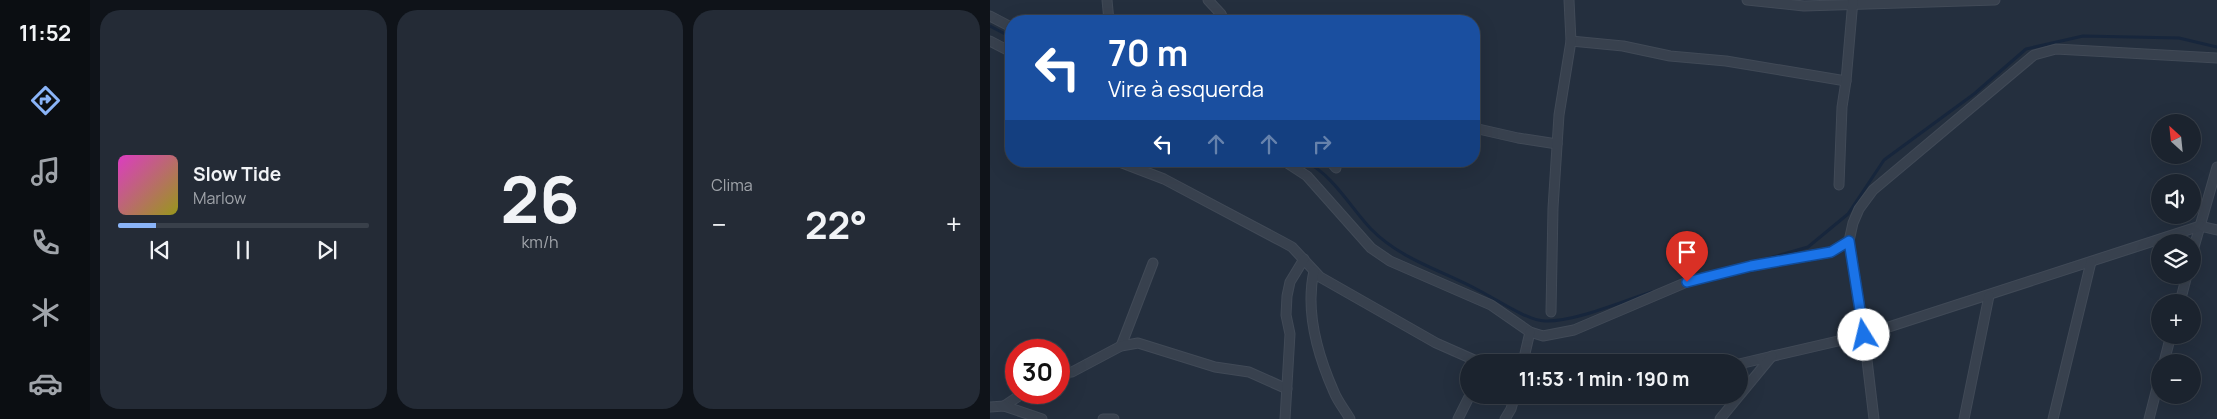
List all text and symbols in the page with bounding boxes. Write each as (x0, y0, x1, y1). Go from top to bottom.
text: 11:52 (19, 18, 71, 48)
text: 70 m (1108, 29, 1188, 77)
icon: left (1025, 35, 1090, 100)
text: Vire à esquerda (1108, 74, 1264, 104)
icon: directions (28, 83, 63, 118)
north arrow (2151, 114, 2201, 164)
map controls (2151, 114, 2201, 404)
icon: left (1149, 130, 1177, 158)
icon: ahead (1202, 130, 1230, 158)
icon: ahead (1255, 130, 1283, 158)
icon: right (1308, 130, 1336, 158)
icon: music (28, 154, 63, 189)
text: 26 (500, 154, 580, 243)
text: Slow Tide (193, 161, 281, 187)
text: Clima (711, 174, 753, 196)
button: sound (2151, 174, 2201, 224)
text: Marlow (193, 187, 246, 209)
text: 22° (805, 198, 867, 250)
text: − (711, 205, 726, 243)
text: + (946, 205, 962, 243)
icon: phone (28, 225, 63, 260)
text: km/h (521, 231, 559, 253)
pin (1666, 231, 1708, 282)
button: layers (2151, 234, 2201, 284)
icon: previous (146, 236, 174, 264)
icon: pause (229, 236, 257, 264)
icon: next (313, 236, 341, 264)
icon: arrive (1673, 238, 1701, 266)
button: + (2151, 294, 2201, 344)
icon: climate (28, 295, 63, 330)
position arrow (1837, 308, 1889, 360)
speed limit sign: 30 (1005, 339, 1070, 404)
button: − (2151, 354, 2201, 404)
icon: car (28, 366, 63, 401)
text: 11:53 · 1 min · 190 m (1519, 366, 1689, 392)

